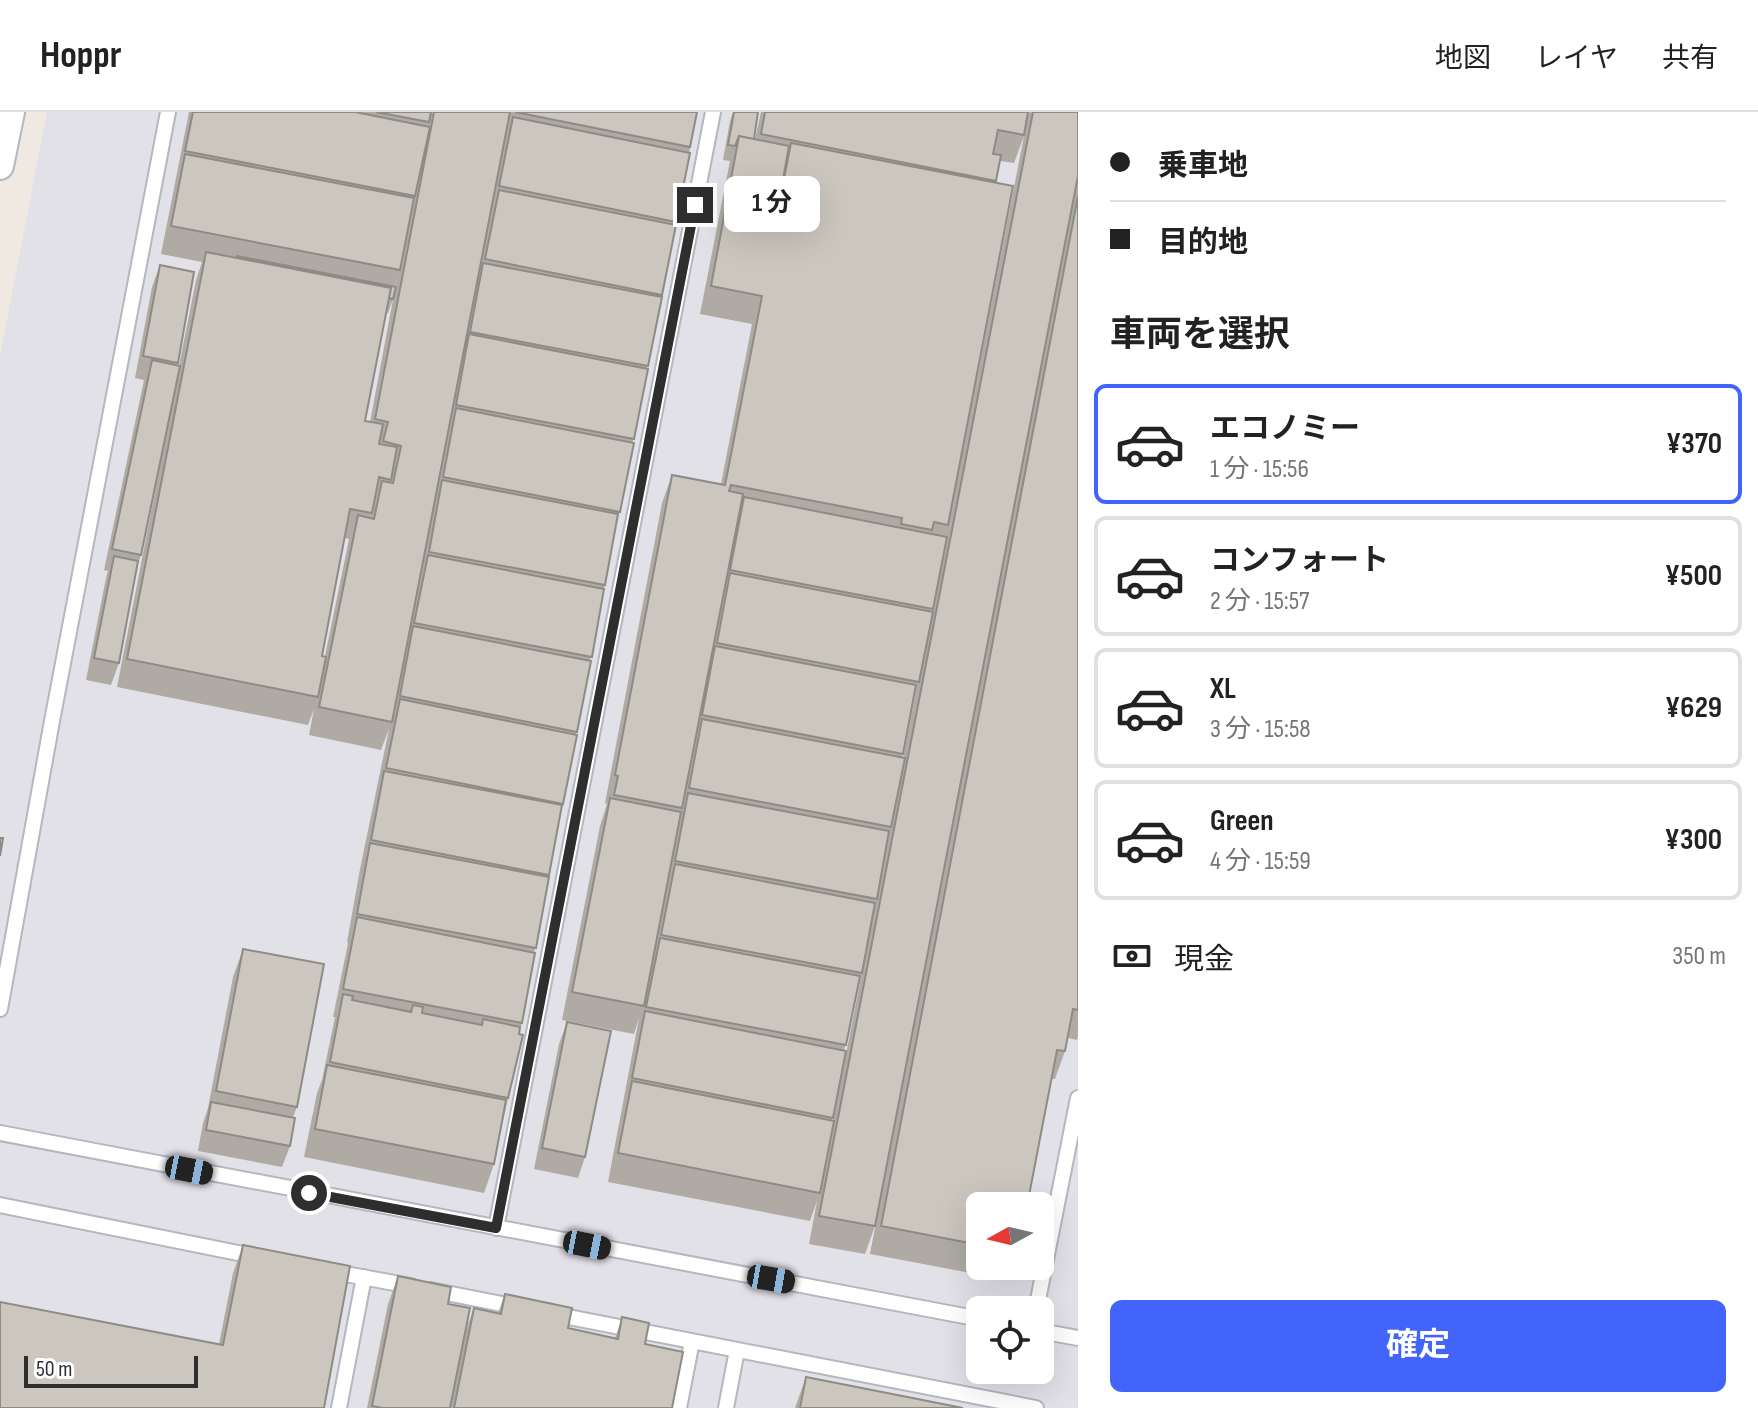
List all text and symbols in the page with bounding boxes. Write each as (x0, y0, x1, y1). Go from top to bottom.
text: Hoppr (40, 33, 121, 78)
text: 地図 (1435, 42, 1491, 75)
text: レイヤ (1535, 42, 1618, 75)
text: 共有 (1662, 42, 1718, 75)
text: 乗車地 (1158, 148, 1248, 184)
callout: 1 分 (723, 177, 819, 233)
route end (677, 187, 713, 223)
text: 1 分 (752, 188, 792, 219)
text: 目的地 (1158, 225, 1248, 261)
text: 車両を選択 (1110, 314, 1290, 357)
icon: car (1114, 408, 1186, 480)
text: エコノミー (1210, 411, 1360, 447)
text: ¥370 (1666, 426, 1722, 462)
text: 1 分 · 15:56 (1210, 454, 1309, 485)
icon: car (1114, 540, 1186, 612)
text: コンフォート (1210, 543, 1389, 579)
text: ¥500 (1665, 558, 1722, 594)
text: 2 分 · 15:57 (1210, 586, 1309, 617)
text: XL (1210, 671, 1236, 707)
icon: car (1114, 672, 1186, 744)
text: ¥629 (1665, 690, 1722, 726)
text: 3 分 · 15:58 (1210, 714, 1311, 745)
text: Green (1210, 803, 1274, 839)
icon: car (1114, 804, 1186, 876)
text: ¥300 (1665, 822, 1722, 858)
text: 4 分 · 15:59 (1210, 846, 1311, 877)
icon: cash (1110, 934, 1154, 978)
text: 350 m (1672, 941, 1726, 972)
text: 現金 (1174, 942, 1234, 978)
car (163, 1154, 215, 1186)
route start (291, 1175, 327, 1211)
north arrow (966, 1192, 1054, 1280)
map controls (966, 1192, 1054, 1384)
car (561, 1229, 613, 1261)
car (745, 1263, 797, 1295)
button: locate (966, 1296, 1054, 1384)
button: 確定 (1110, 1300, 1726, 1392)
scale bar (24, 1352, 198, 1388)
text: 50 m (36, 1356, 72, 1383)

